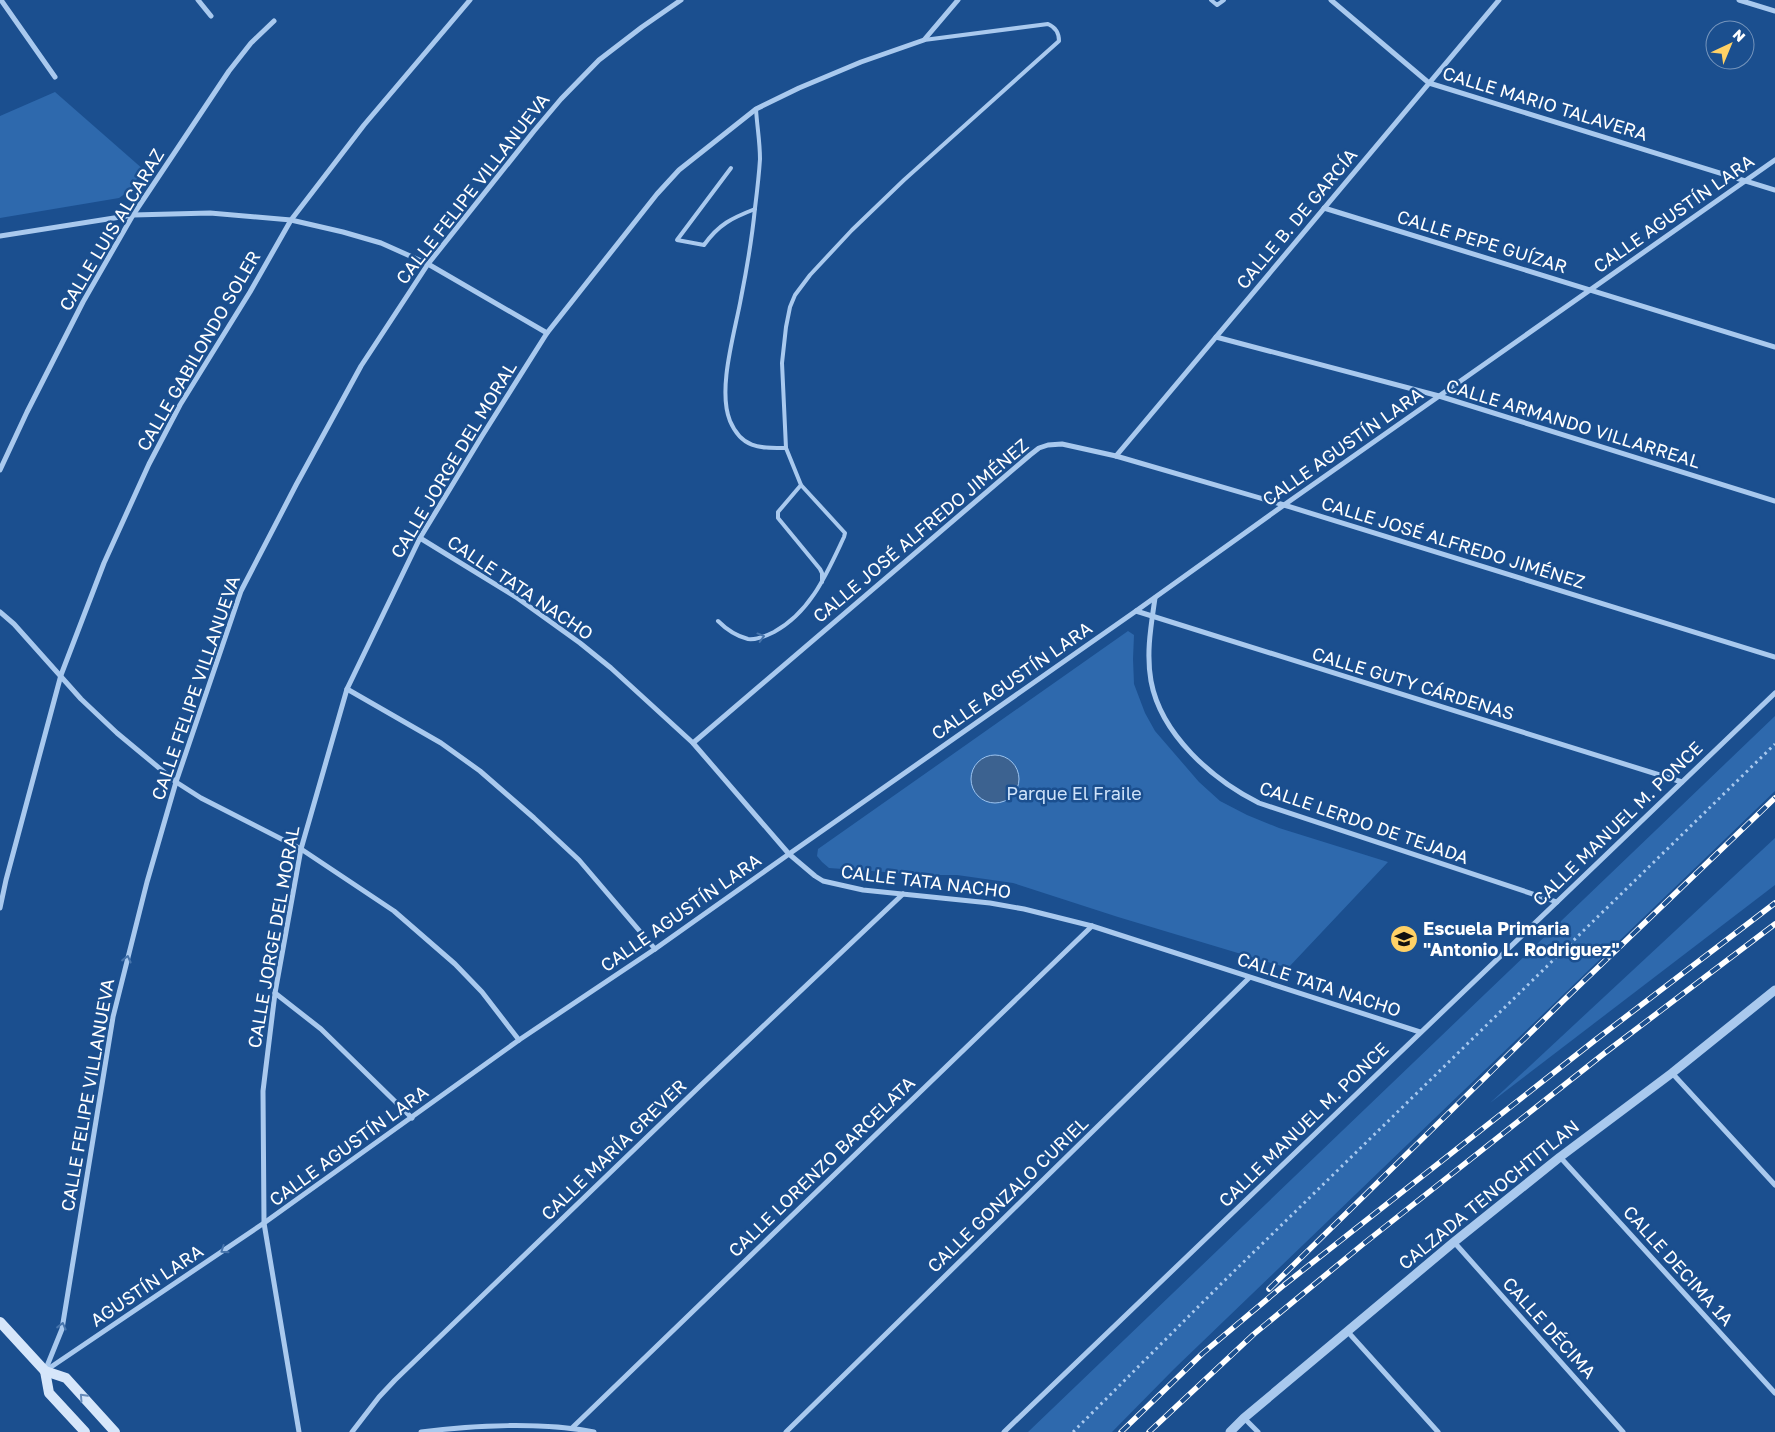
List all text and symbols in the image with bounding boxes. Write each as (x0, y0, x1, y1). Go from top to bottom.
north arrow (1705, 20, 1755, 70)
text: N (1730, 25, 1749, 45)
street label: CALLE MARIO TALAVERA (1440, 61, 1651, 145)
street label: CALLE FELIPE VILLANUEVA (391, 89, 554, 288)
street label: CALLE LUIS ALCARAZ (54, 144, 168, 314)
street label: CALLE B. DE GARCÍA (1231, 144, 1361, 293)
street label: CALLE AGUSTÍN LARA (1589, 149, 1758, 277)
street label: CALLE PEPE GUÍZAR (1395, 205, 1570, 277)
street label: CALLE GABILONDO SOLER (132, 247, 264, 454)
street label: CALLE JORGE DEL MORAL (386, 357, 521, 562)
street label: CALLE ARMANDO VILLARREAL (1444, 374, 1703, 472)
street label: CALLE AGUSTÍN LARA (1258, 382, 1427, 510)
street label: CALLE JOSÉ ALFREDO JIMÉNEZ (808, 434, 1033, 627)
street label: CALLE JOSÉ ALFREDO JIMÉNEZ (1319, 491, 1588, 593)
street label: CALLE TATA NACHO (443, 530, 598, 644)
street label: CALLE FELIPE VILLANUEVA (146, 572, 244, 803)
street label: CALLE AGUSTÍN LARA (927, 616, 1096, 744)
one-way arrow (756, 632, 764, 642)
street label: CALLE GUTY CÁRDENAS (1309, 642, 1517, 724)
street label: CALLE MANUEL M. PONCE (1528, 736, 1707, 910)
street label: CALLE LERDO DE TEJADA (1257, 776, 1472, 868)
park label: Parque El Fraile (1006, 782, 1142, 804)
street label: CALLE JORGE DEL MORAL (243, 824, 303, 1050)
street label: CALLE AGUSTÍN LARA (596, 848, 765, 976)
street label: CALLE TATA NACHO (840, 860, 1012, 902)
place label: Escuela Primaria "Antonio L. Rodriguez" (1423, 917, 1620, 960)
school or university icon: Escuela Primaria "Antonio L. Rodriguez" (1389, 924, 1419, 954)
street label: CALLE TATA NACHO (1235, 947, 1404, 1021)
one-way arrow (121, 955, 132, 964)
street label: CALLE FELIPE VILLANUEVA (56, 977, 118, 1213)
street label: CALLE MANUEL M. PONCE (1214, 1037, 1393, 1211)
street label: CALLE LORENZO BARCELATA (724, 1071, 919, 1261)
street label: CALLE MARÍA GREVER (536, 1074, 690, 1224)
street label: CALLE AGUSTÍN LARA (265, 1080, 432, 1210)
street label: CALLE GONZALO CURIEL (923, 1112, 1092, 1277)
street label: CALZADA TENOCHTITLAN (1394, 1115, 1583, 1274)
street label: CALLE DECIMA 1A (1619, 1201, 1738, 1330)
street label: AGUSTÍN LARA (86, 1239, 207, 1331)
one-way arrow (220, 1244, 230, 1253)
street label: CALLE DÉCIMA (1498, 1272, 1601, 1383)
one-way arrow (56, 1321, 67, 1330)
one-way arrow (80, 1393, 89, 1402)

